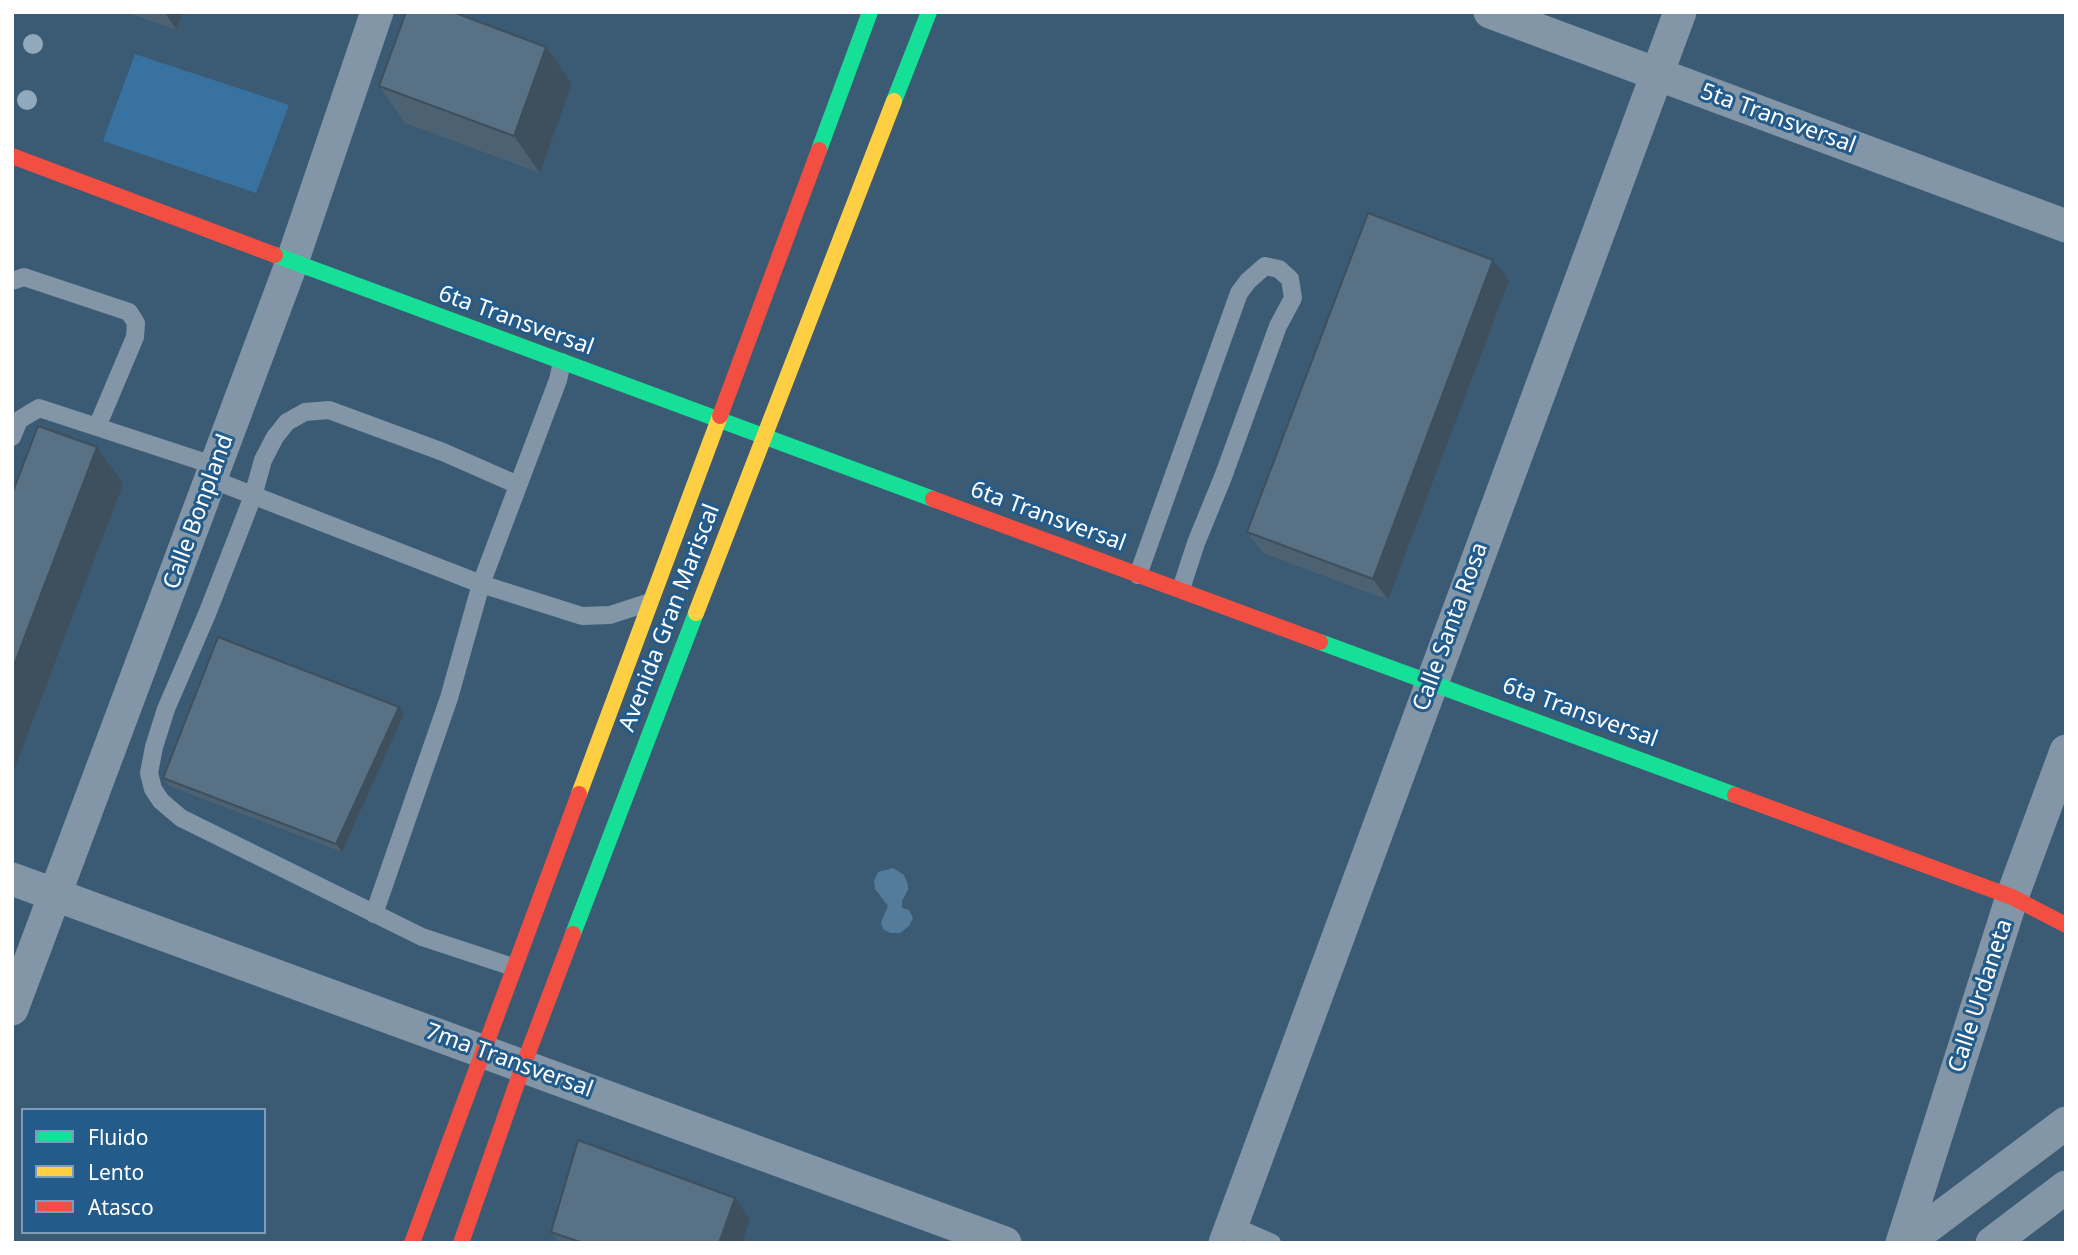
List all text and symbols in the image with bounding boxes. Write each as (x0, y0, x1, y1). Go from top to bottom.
street label: 5ta Transversal (1697, 78, 1859, 160)
street label: 6ta Transversal (435, 280, 597, 362)
street label: Calle Bonpland (158, 431, 240, 593)
street label: 6ta Transversal (967, 476, 1129, 558)
street label: Avenida Gran Mariscal (614, 500, 726, 736)
street label: Calle Santa Rosa (1408, 539, 1494, 715)
street label: 6ta Transversal (1499, 672, 1661, 754)
street label: Calle Urdaneta (1943, 916, 2019, 1076)
street label: 7ma Transversal (421, 1018, 597, 1104)
legend (21, 1108, 266, 1234)
text: Fluido (88, 1123, 148, 1151)
text: Lento (88, 1158, 144, 1186)
text: Atasco (88, 1193, 154, 1221)

